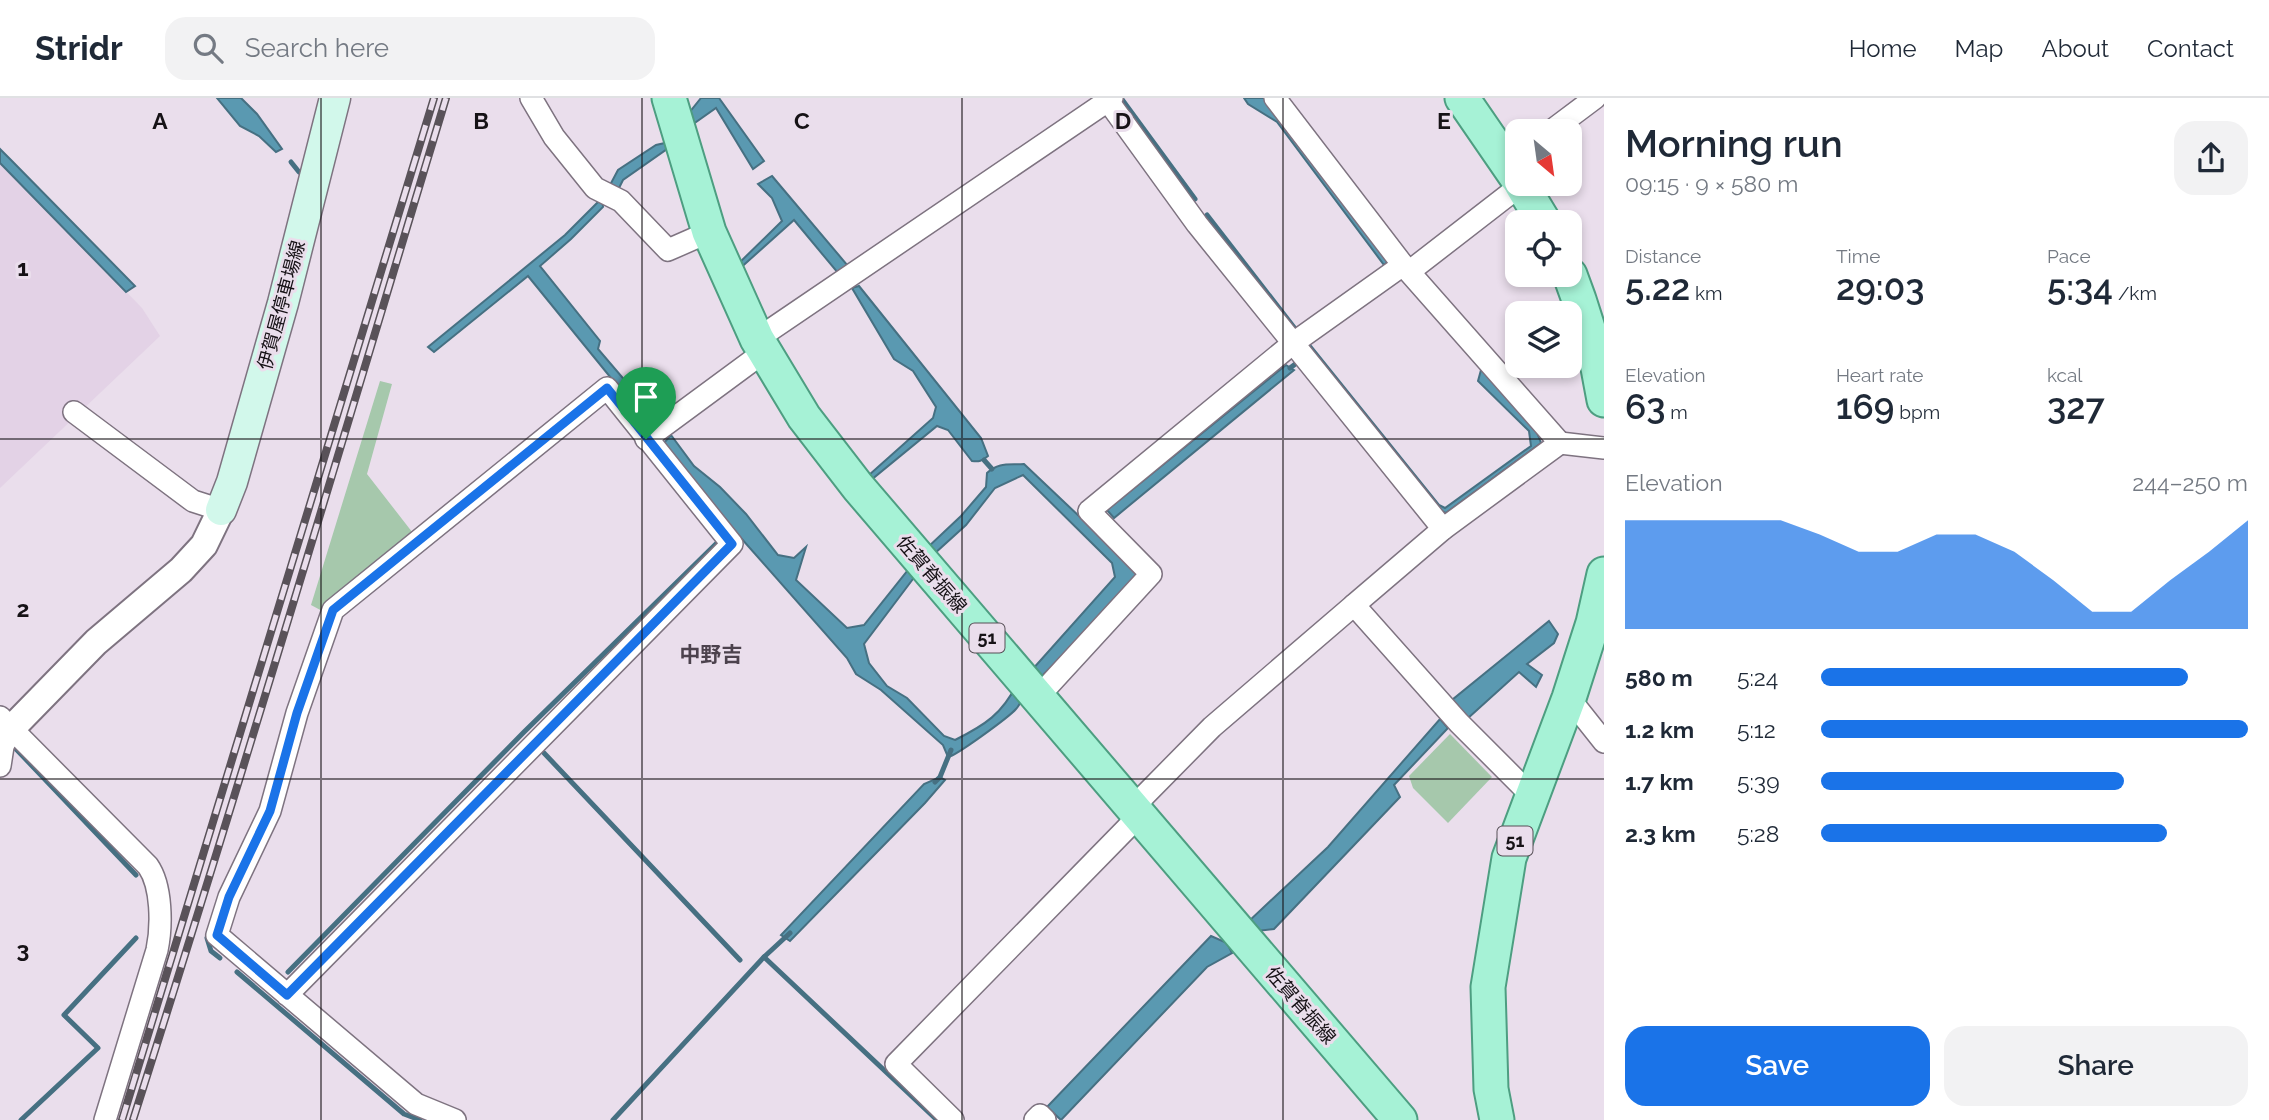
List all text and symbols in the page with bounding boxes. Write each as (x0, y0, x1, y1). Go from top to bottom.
search box (165, 17, 655, 80)
text: Stridr (35, 29, 123, 68)
icon: search (189, 29, 227, 67)
text: Search here (245, 33, 389, 63)
text: Home (1849, 34, 1917, 63)
text: Map (1955, 34, 2003, 63)
text: About (2041, 34, 2109, 63)
text: Contact (2147, 34, 2234, 63)
text: A (152, 107, 168, 134)
text: B (473, 107, 489, 134)
text: C (794, 107, 810, 134)
text: D (1115, 107, 1131, 134)
text: E (1437, 107, 1451, 134)
north arrow (1505, 119, 1582, 196)
map controls (1505, 119, 1582, 378)
text: Morning run (1625, 121, 1843, 166)
button: share (2174, 121, 2248, 195)
text: 09:15 · 9 × 580 m (1625, 170, 1798, 197)
button: locate (1505, 210, 1582, 287)
street label: 伊賀屋停車場線 (253, 238, 309, 372)
text: Distance (1625, 245, 1701, 267)
text: Time (1836, 245, 1880, 267)
text: Pace (2047, 245, 2091, 267)
text: 1 (17, 254, 29, 281)
text: 5.22 (1625, 267, 1690, 308)
text: 29:03 (1836, 267, 1924, 308)
text: 5:34 (2047, 267, 2113, 308)
text: km (1690, 282, 1723, 304)
text: /km (2113, 282, 2157, 304)
button: layers (1505, 301, 1582, 378)
text: Elevation (1625, 364, 1706, 386)
text: Heart rate (1836, 364, 1924, 386)
text: kcal (2047, 364, 2083, 386)
pin (616, 367, 676, 439)
icon: arrive (627, 378, 665, 416)
text: 63 (1625, 386, 1665, 427)
text: 169 (1836, 386, 1894, 427)
text: 327 (2047, 386, 2105, 427)
text: m (1665, 401, 1688, 423)
text: bpm (1894, 401, 1940, 423)
text: Elevation (1625, 469, 1723, 496)
text: 244–250 m (2132, 469, 2248, 496)
street label: 佐賀脊振線 (893, 531, 971, 617)
text: 2 (17, 595, 29, 622)
road number: 51 (970, 624, 1004, 652)
district label: 中野吉 (680, 642, 743, 667)
text: 580 m (1625, 664, 1693, 691)
text: 5:24 (1737, 664, 1778, 691)
text: 1.2 km (1625, 716, 1694, 743)
text: 5:12 (1737, 716, 1776, 743)
text: 1.7 km (1625, 768, 1694, 795)
text: 5:39 (1737, 768, 1780, 795)
text: 2.3 km (1625, 820, 1696, 847)
text: 5:28 (1737, 820, 1779, 847)
road number: 51 (1498, 826, 1532, 856)
text: 3 (17, 936, 29, 963)
street label: 佐賀脊振線 (1262, 962, 1340, 1048)
button: Save (1625, 1026, 1930, 1106)
button: Share (1944, 1026, 2248, 1106)

